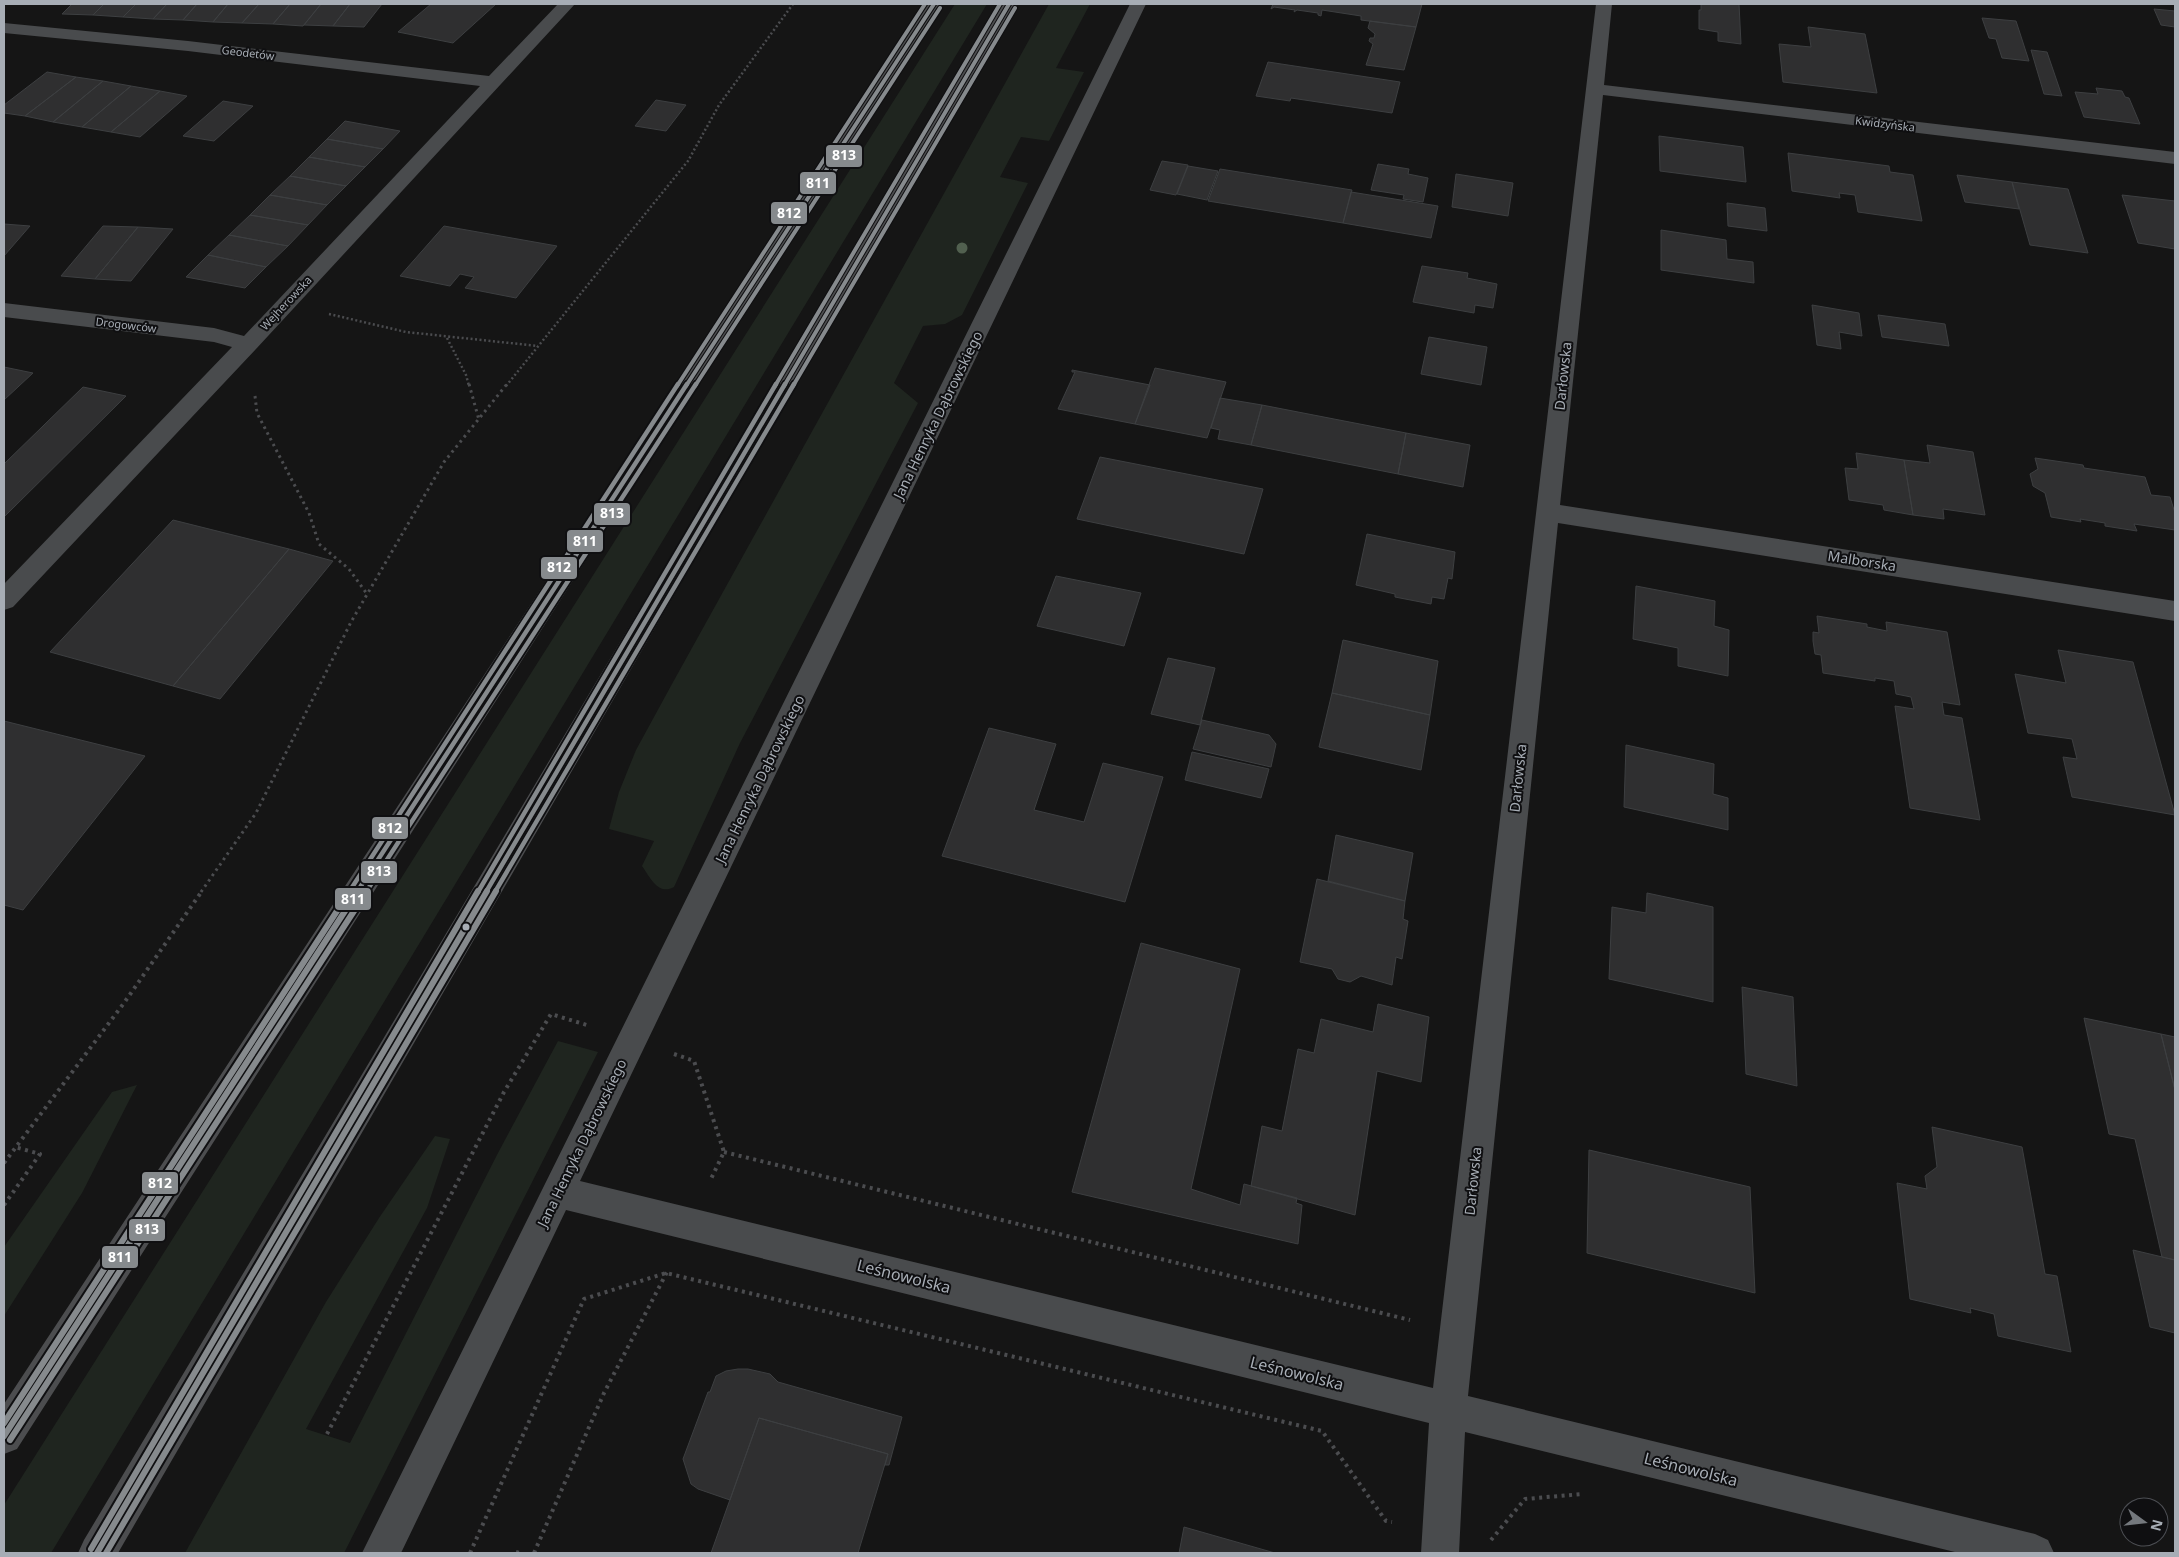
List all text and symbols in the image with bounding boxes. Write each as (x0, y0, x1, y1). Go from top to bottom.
street label: Geodetów (221, 42, 276, 63)
street label: Kwidzyńska (1854, 112, 1916, 135)
line badge: 813 (825, 144, 863, 168)
text: 813 (832, 145, 856, 164)
line badge: 811 (799, 171, 837, 195)
text: 811 (806, 173, 830, 192)
line badge: 812 (770, 201, 808, 225)
text: 812 (777, 203, 801, 222)
street label: Wejherowska (257, 272, 315, 333)
street label: Drogowców (95, 313, 158, 336)
street label: Jana Henryka Dąbrowskiego (888, 328, 987, 504)
street label: Darłowska (1549, 341, 1576, 411)
line badge: 813 (593, 502, 631, 526)
text: 813 (600, 503, 624, 522)
line badge: 811 (566, 529, 604, 553)
text: 811 (573, 531, 597, 550)
street label: Malborska (1826, 546, 1898, 575)
line badge: 812 (540, 556, 578, 580)
text: 812 (547, 557, 571, 576)
street label: Jana Henryka Dąbrowskiego (710, 692, 809, 868)
street label: Darłowska (1504, 743, 1531, 813)
line badge: 812 (371, 816, 409, 840)
text: 812 (378, 818, 402, 837)
line badge: 813 (360, 860, 398, 884)
text: 813 (367, 861, 391, 880)
line badge: 811 (334, 887, 372, 911)
text: 811 (341, 889, 365, 908)
unlabelled marker (461, 922, 471, 932)
street label: Jana Henryka Dąbrowskiego (532, 1056, 631, 1232)
street label: Darłowska (1459, 1146, 1486, 1216)
line badge: 812 (141, 1171, 179, 1195)
text: 812 (148, 1173, 172, 1192)
line badge: 813 (128, 1218, 166, 1242)
text: 813 (135, 1219, 159, 1238)
line badge: 811 (101, 1245, 139, 1269)
text: 811 (108, 1247, 132, 1266)
street label: Leśnowolska (855, 1254, 953, 1298)
street label: Leśnowolska (1248, 1351, 1346, 1395)
street label: Leśnowolska (1642, 1447, 1740, 1491)
north arrow (2119, 1497, 2169, 1547)
text: N (2146, 1518, 2168, 1533)

